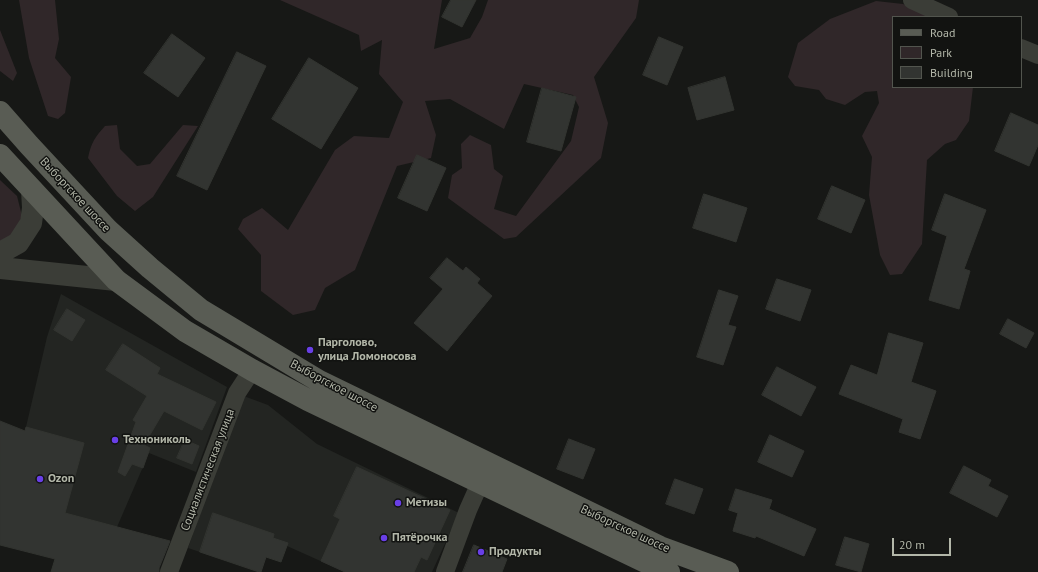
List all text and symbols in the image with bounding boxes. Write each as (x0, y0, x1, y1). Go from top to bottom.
legend (892, 16, 1022, 88)
text: Road (930, 25, 955, 40)
text: Park (930, 45, 952, 60)
text: Building (930, 65, 973, 80)
street label: Выборгское шоссе (37, 155, 113, 235)
place label: Парголово, улица Ломоносова (318, 336, 417, 364)
marker: Парголово, улица Ломоносова (305, 345, 315, 355)
street label: Выборгское шоссе (288, 357, 380, 415)
street label: Социалистическая улица (178, 407, 238, 533)
place label: Технониколь (123, 433, 191, 447)
marker: Технониколь (110, 435, 120, 445)
place label: Ozon (48, 472, 74, 486)
marker: Ozon (35, 474, 45, 484)
place label: Метизы (406, 496, 447, 510)
marker: Метизы (393, 498, 403, 508)
street label: Выборгское шоссе (578, 502, 672, 556)
scale bar (894, 530, 953, 556)
place label: Пятёрочка (392, 531, 448, 545)
marker: Пятёрочка (379, 533, 389, 543)
text: 20 m (899, 537, 925, 552)
place label: Продукты (489, 545, 541, 559)
marker: Продукты (476, 547, 486, 557)

